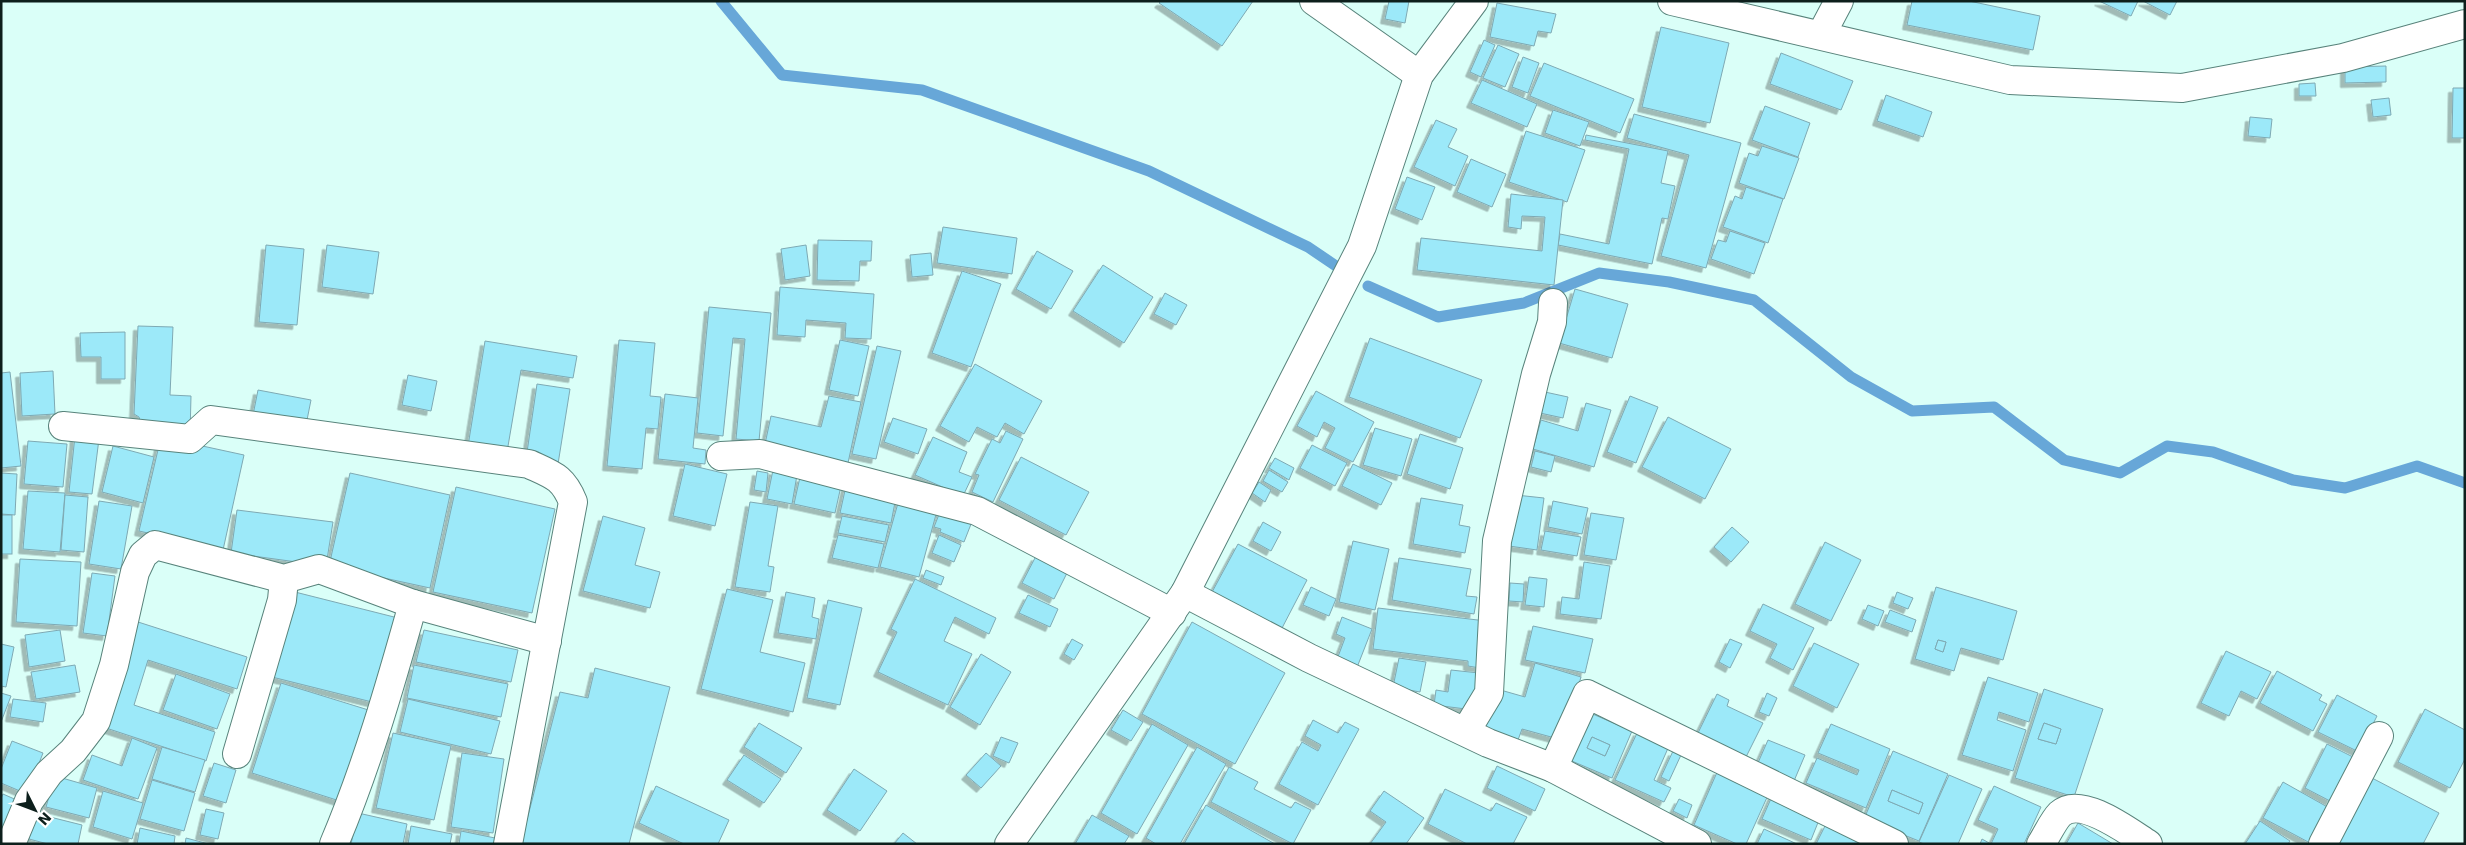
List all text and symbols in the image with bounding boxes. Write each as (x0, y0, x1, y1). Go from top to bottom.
north arrow (10, 785, 60, 835)
text: N (35, 809, 55, 828)

